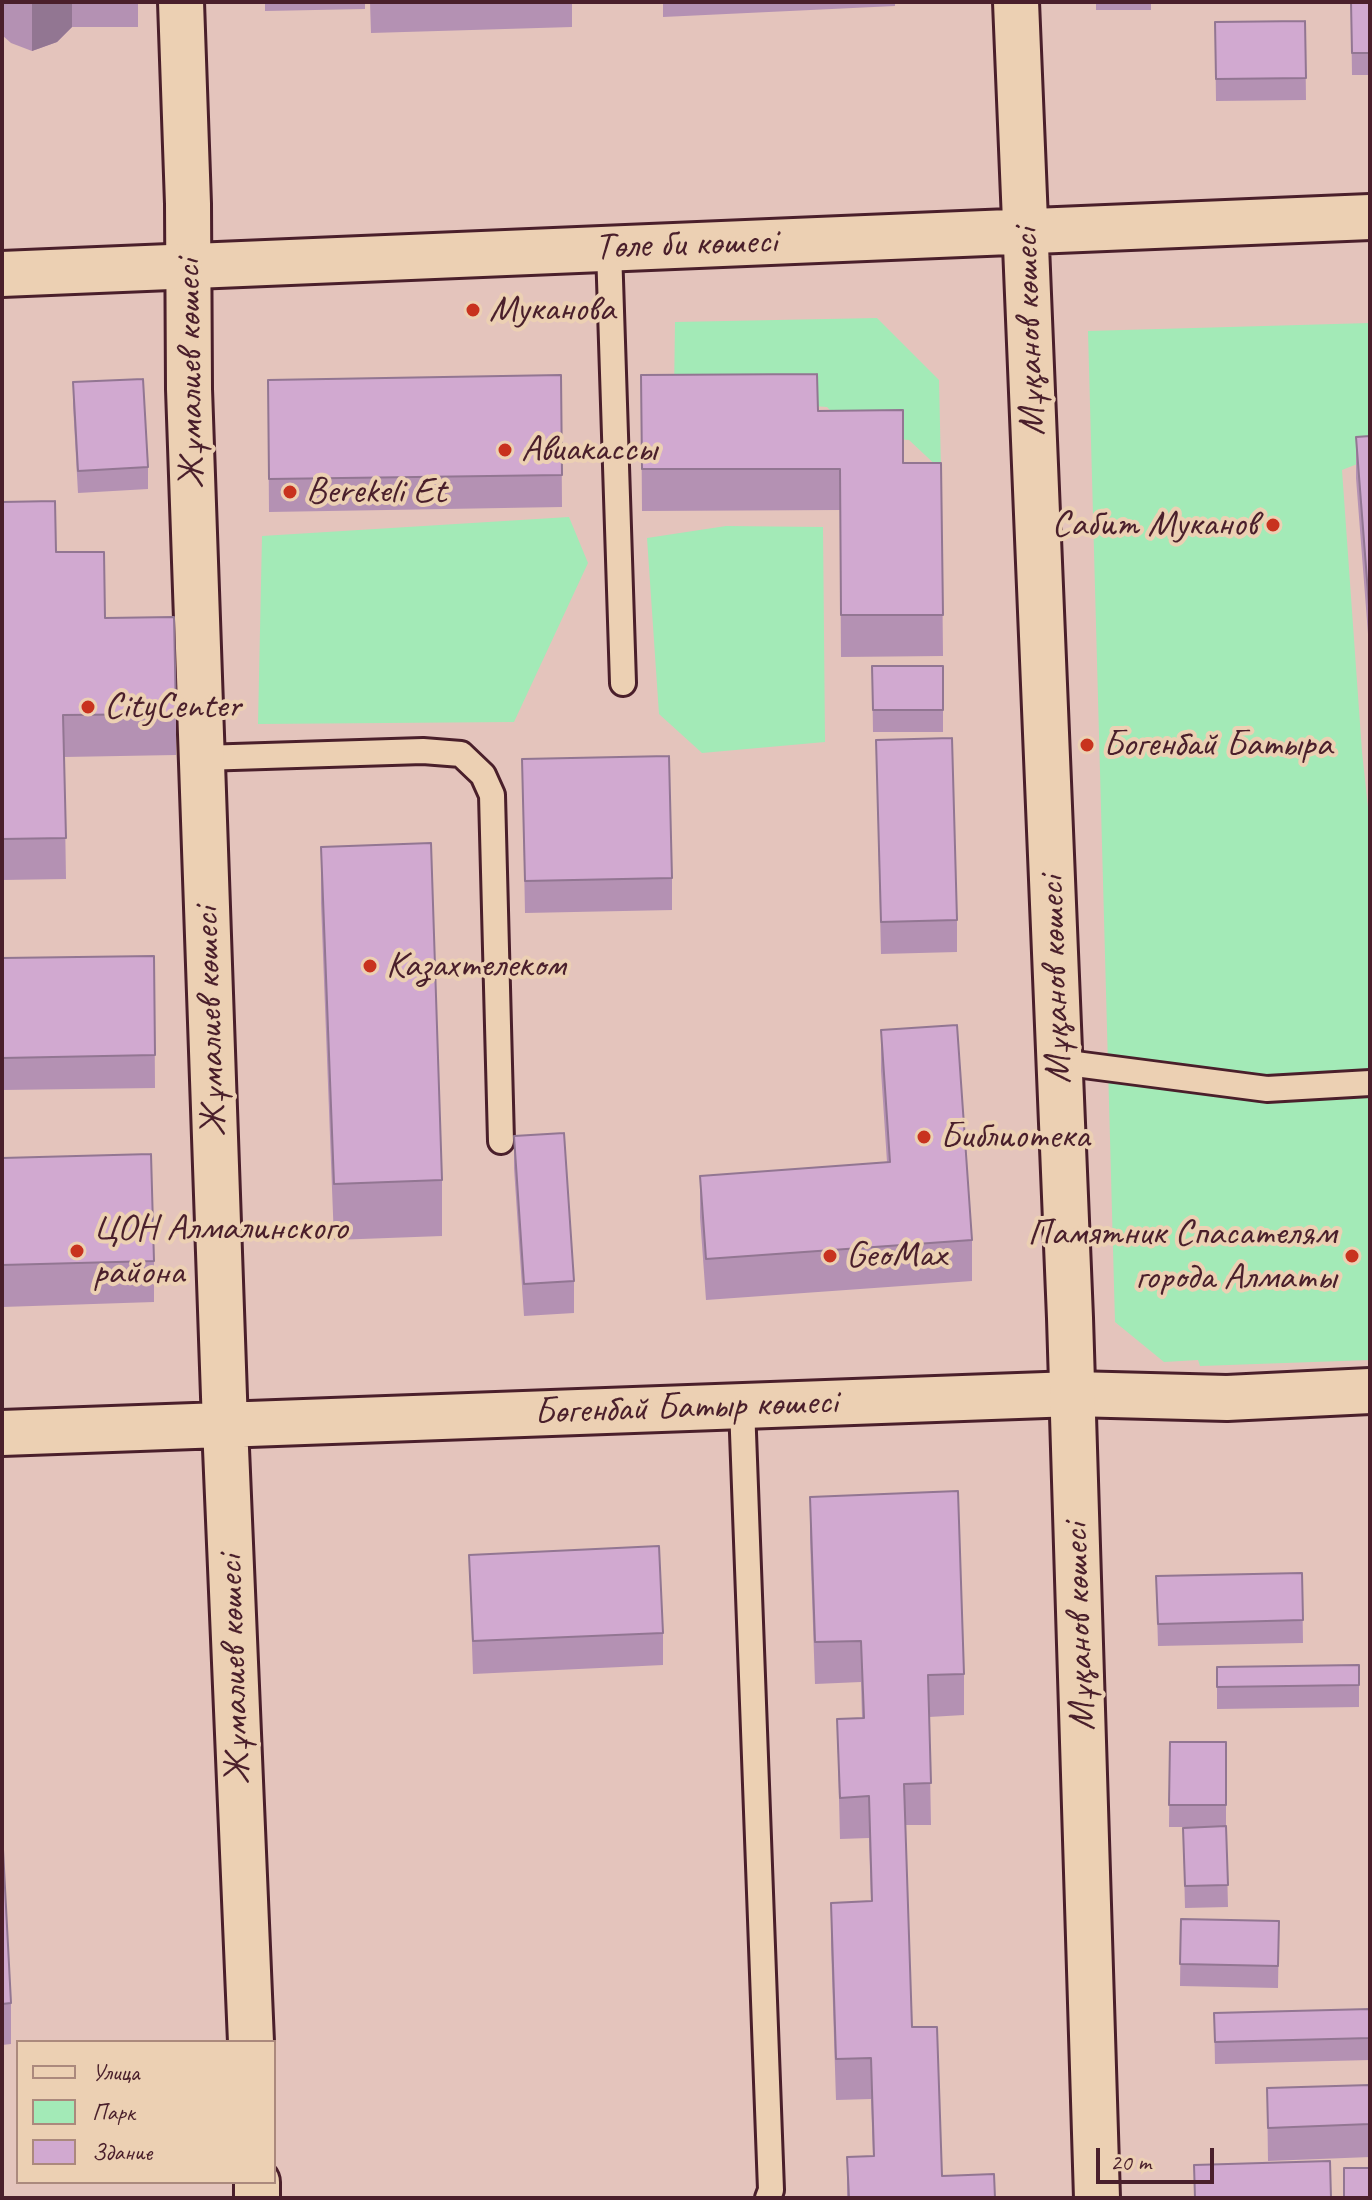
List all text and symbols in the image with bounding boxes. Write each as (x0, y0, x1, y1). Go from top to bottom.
street label: Төле би көшесі (594, 219, 778, 271)
street label: Мұқанов көшесі (1004, 227, 1056, 437)
street label: Жұмалиев көшесі (166, 259, 216, 489)
place label: Муканова (489, 287, 615, 333)
marker: Муканова (464, 301, 482, 319)
place label: Авиакассы (521, 427, 657, 473)
marker: Авиакассы (496, 441, 514, 459)
place label: Berekeli Et (306, 469, 446, 515)
marker: Berekeli Et (281, 483, 299, 501)
place label: Сабит Муканов (1052, 502, 1257, 548)
marker: Сабит Муканов (1264, 516, 1282, 534)
place label: CityCenter (104, 684, 241, 730)
marker: CityCenter (79, 698, 97, 716)
place label: Богенбай Батыра (1103, 722, 1332, 768)
marker: Богенбай Батыра (1078, 736, 1096, 754)
street label: Мұқанов көшесі (1030, 875, 1082, 1085)
street label: Жұмалиев көшесі (184, 906, 238, 1138)
place label: Казахтелеком (386, 943, 565, 989)
marker: Казахтелеком (361, 957, 379, 975)
place label: Библиотека (940, 1114, 1090, 1160)
marker: Библиотека (915, 1128, 933, 1146)
place label: ЦОН Алмалинского района (93, 1206, 347, 1296)
place label: Памятник Спасателям города Алматы (1028, 1211, 1336, 1300)
place label: GeoMax (846, 1233, 946, 1279)
marker: ЦОН Алмалинского района (68, 1242, 86, 1260)
marker: GeoMax (821, 1247, 839, 1265)
marker: Памятник Спасателям города Алматы (1343, 1247, 1361, 1265)
street label: Бөгенбай Батыр көшесі (533, 1380, 839, 1436)
street label: Мұқанов көшесі (1054, 1522, 1106, 1732)
street label: Жұмалиев көшесі (208, 1554, 262, 1786)
legend (16, 2040, 276, 2184)
text: Улица (92, 2057, 140, 2087)
text: Парк (92, 2097, 135, 2127)
scale bar (1100, 2132, 1218, 2182)
text: Здание (92, 2137, 152, 2167)
text: 20 m (1110, 2147, 1151, 2177)

